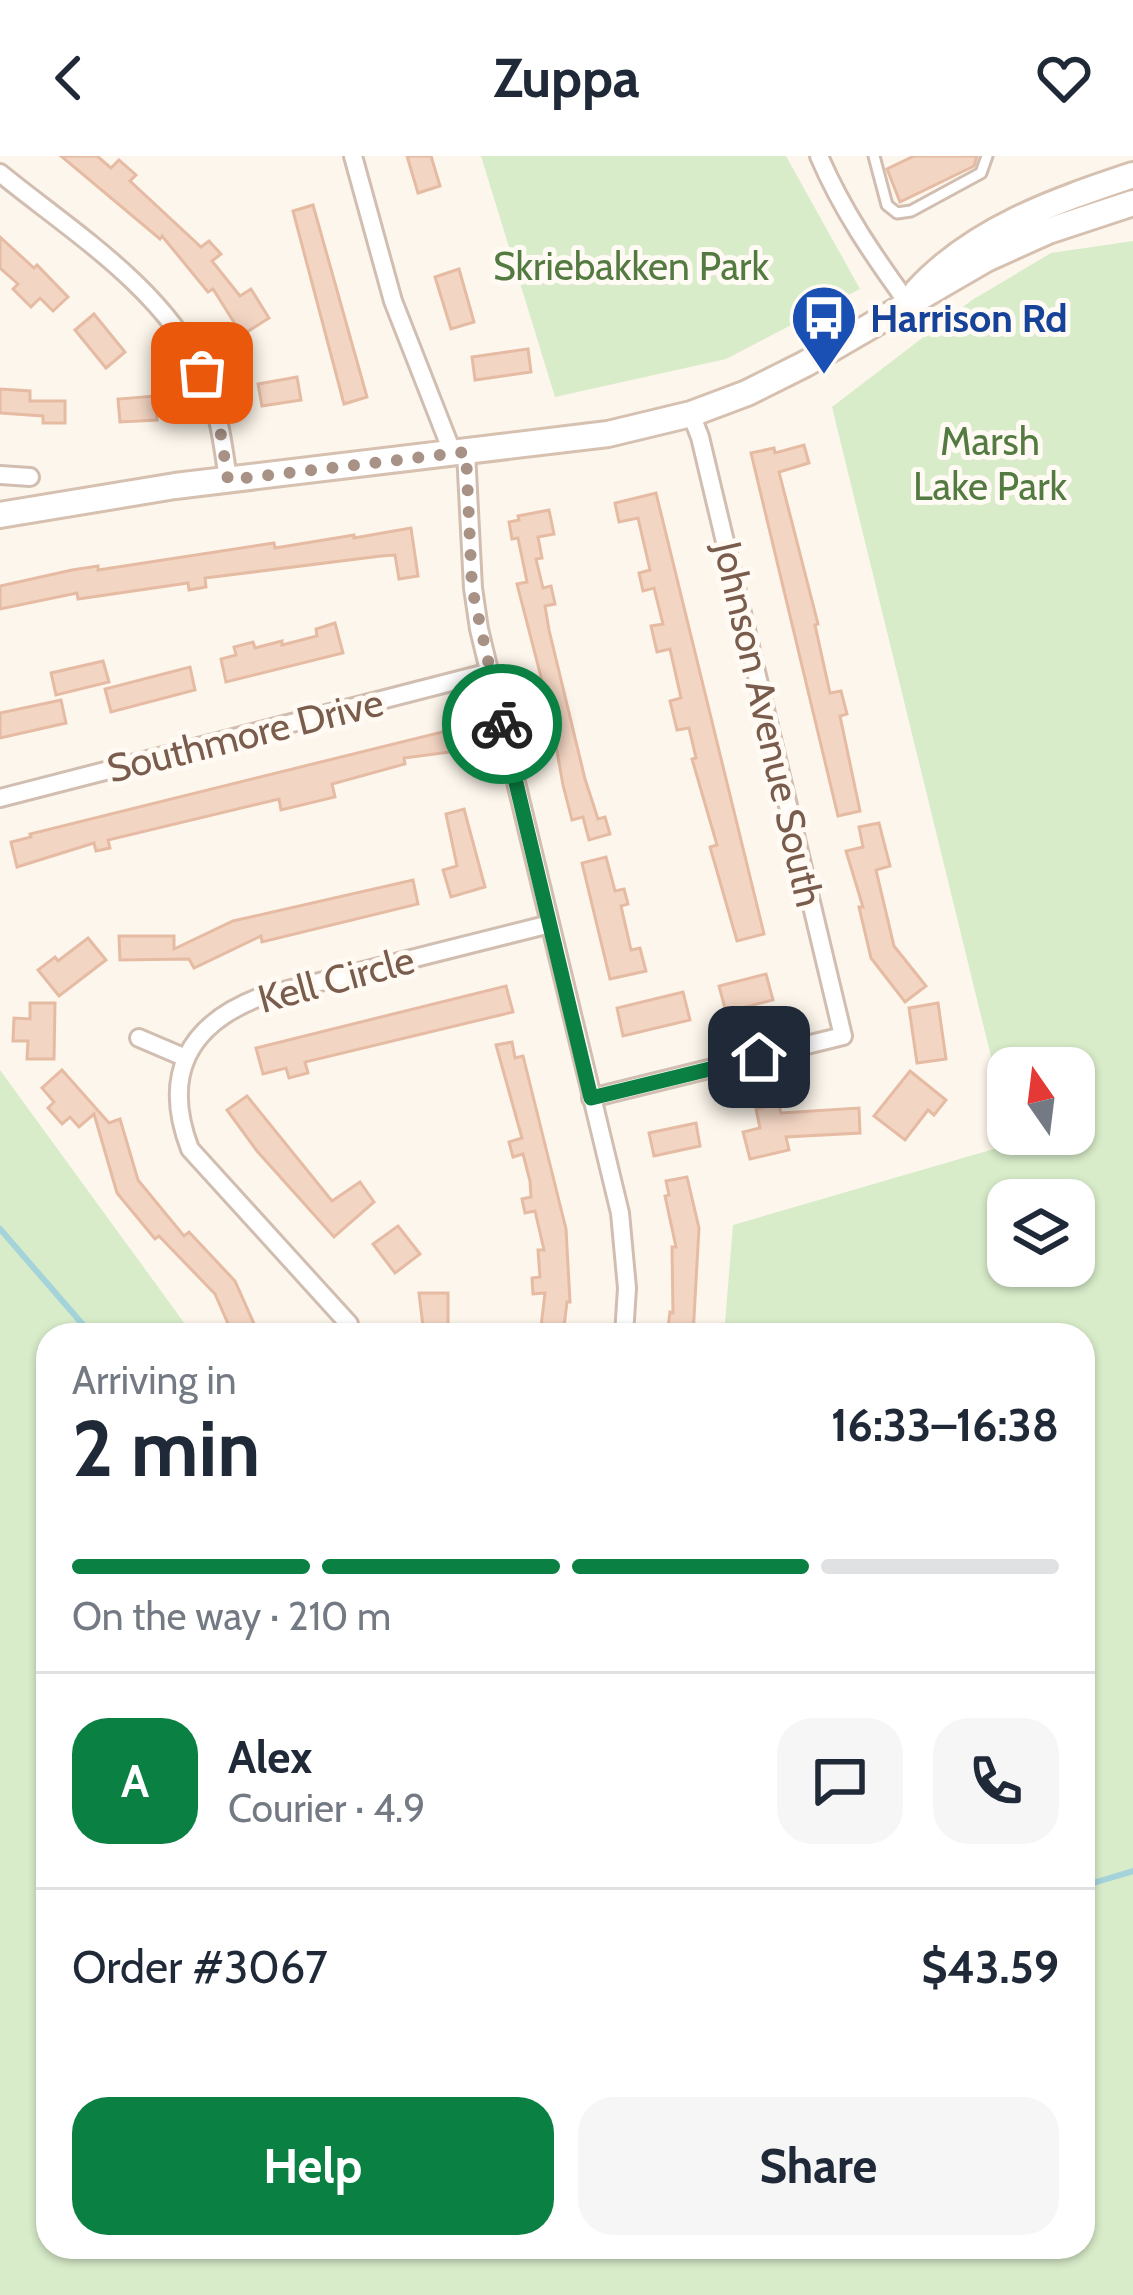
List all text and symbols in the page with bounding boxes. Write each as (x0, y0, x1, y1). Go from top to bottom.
icon: back (36, 45, 102, 111)
text: Zuppa (493, 45, 640, 111)
icon: heart (1031, 45, 1097, 111)
park label: Skriebakken Park (493, 242, 769, 290)
bus stop icon: Harrison Rd (789, 283, 859, 377)
place label: Harrison Rd (870, 294, 1068, 342)
pin (151, 322, 253, 424)
icon: bag (169, 340, 235, 406)
park label: Marsh Lake Park (913, 417, 1067, 510)
street label: Johnson Avenue South (703, 536, 834, 911)
courier (442, 664, 562, 784)
street label: Southmore Drive (102, 678, 388, 792)
icon: bike (469, 691, 535, 757)
street label: Kell Circle (253, 935, 419, 1023)
pin (708, 1006, 810, 1108)
icon: home (726, 1024, 792, 1090)
north arrow (987, 1047, 1095, 1155)
map controls (987, 1047, 1095, 1287)
button: layers (987, 1179, 1095, 1287)
text: Arriving in (72, 1356, 236, 1404)
text: 16:33–16:38 (831, 1398, 1059, 1452)
text: 2 min (72, 1401, 260, 1496)
text: On the way · 210 m (72, 1592, 391, 1640)
button: chat (777, 1718, 903, 1844)
button: phone (933, 1718, 1059, 1844)
text: Alex (228, 1730, 312, 1784)
text: A (121, 1754, 149, 1808)
text: Courier · 4.9 (228, 1784, 425, 1832)
text: Order #3067 (72, 1940, 328, 1994)
text: $43.59 (921, 1940, 1059, 1994)
button: Help (72, 2097, 554, 2235)
button: Share (578, 2097, 1059, 2235)

